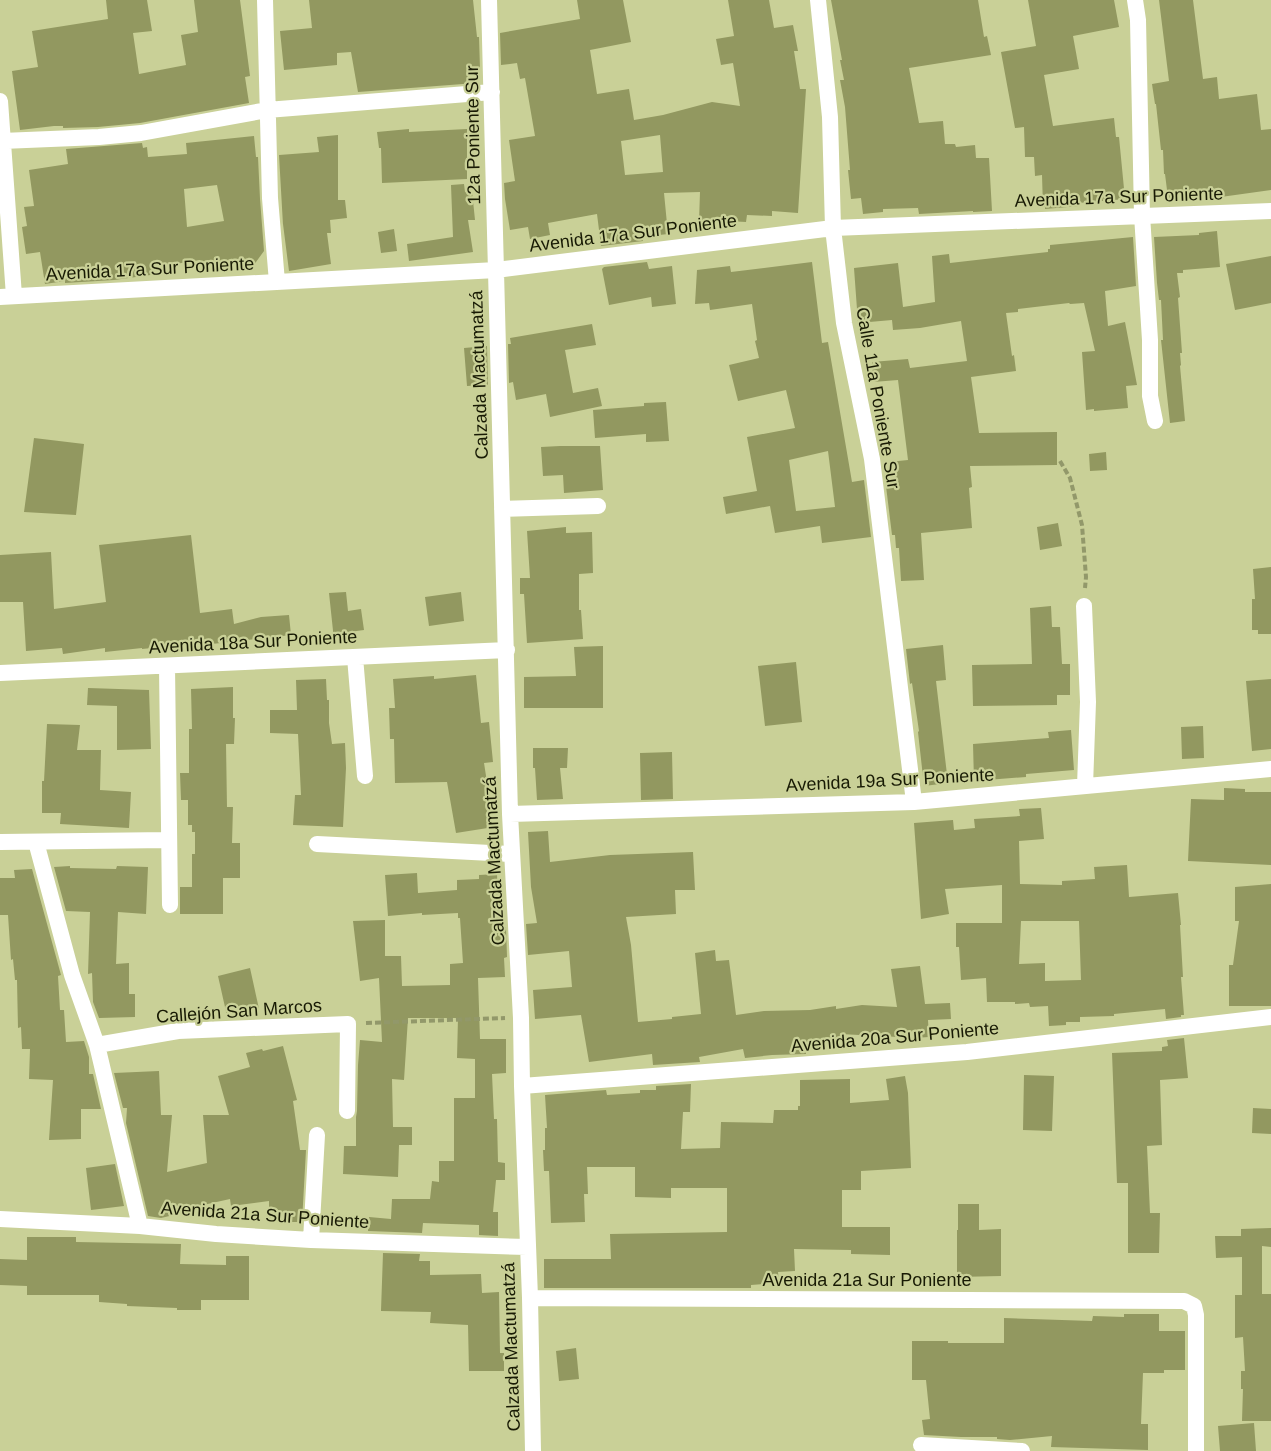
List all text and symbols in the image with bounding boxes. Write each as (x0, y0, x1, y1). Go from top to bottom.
street label: 12a Poniente Sur (462, 65, 484, 205)
street label: Avenida 17a Sur Poniente (1014, 183, 1224, 211)
street label: Avenida 17a Sur Poniente (528, 210, 738, 256)
street label: Avenida 17a Sur Poniente (45, 254, 255, 284)
street label: Calzada Mactumatzá (466, 289, 492, 460)
street label: Calle 11a Poniente Sur (852, 306, 904, 490)
street label: Avenida 18a Sur Poniente (148, 627, 358, 657)
street label: Avenida 19a Sur Poniente (785, 765, 995, 795)
street label: Calzada Mactumatzá (480, 775, 508, 946)
street label: Callejón San Marcos (155, 995, 323, 1027)
street label: Avenida 20a Sur Poniente (790, 1018, 1000, 1056)
street label: Avenida 21a Sur Poniente (160, 1198, 370, 1232)
street label: Calzada Mactumatzá (498, 1261, 524, 1432)
street label: Avenida 21a Sur Poniente (763, 1270, 971, 1290)

